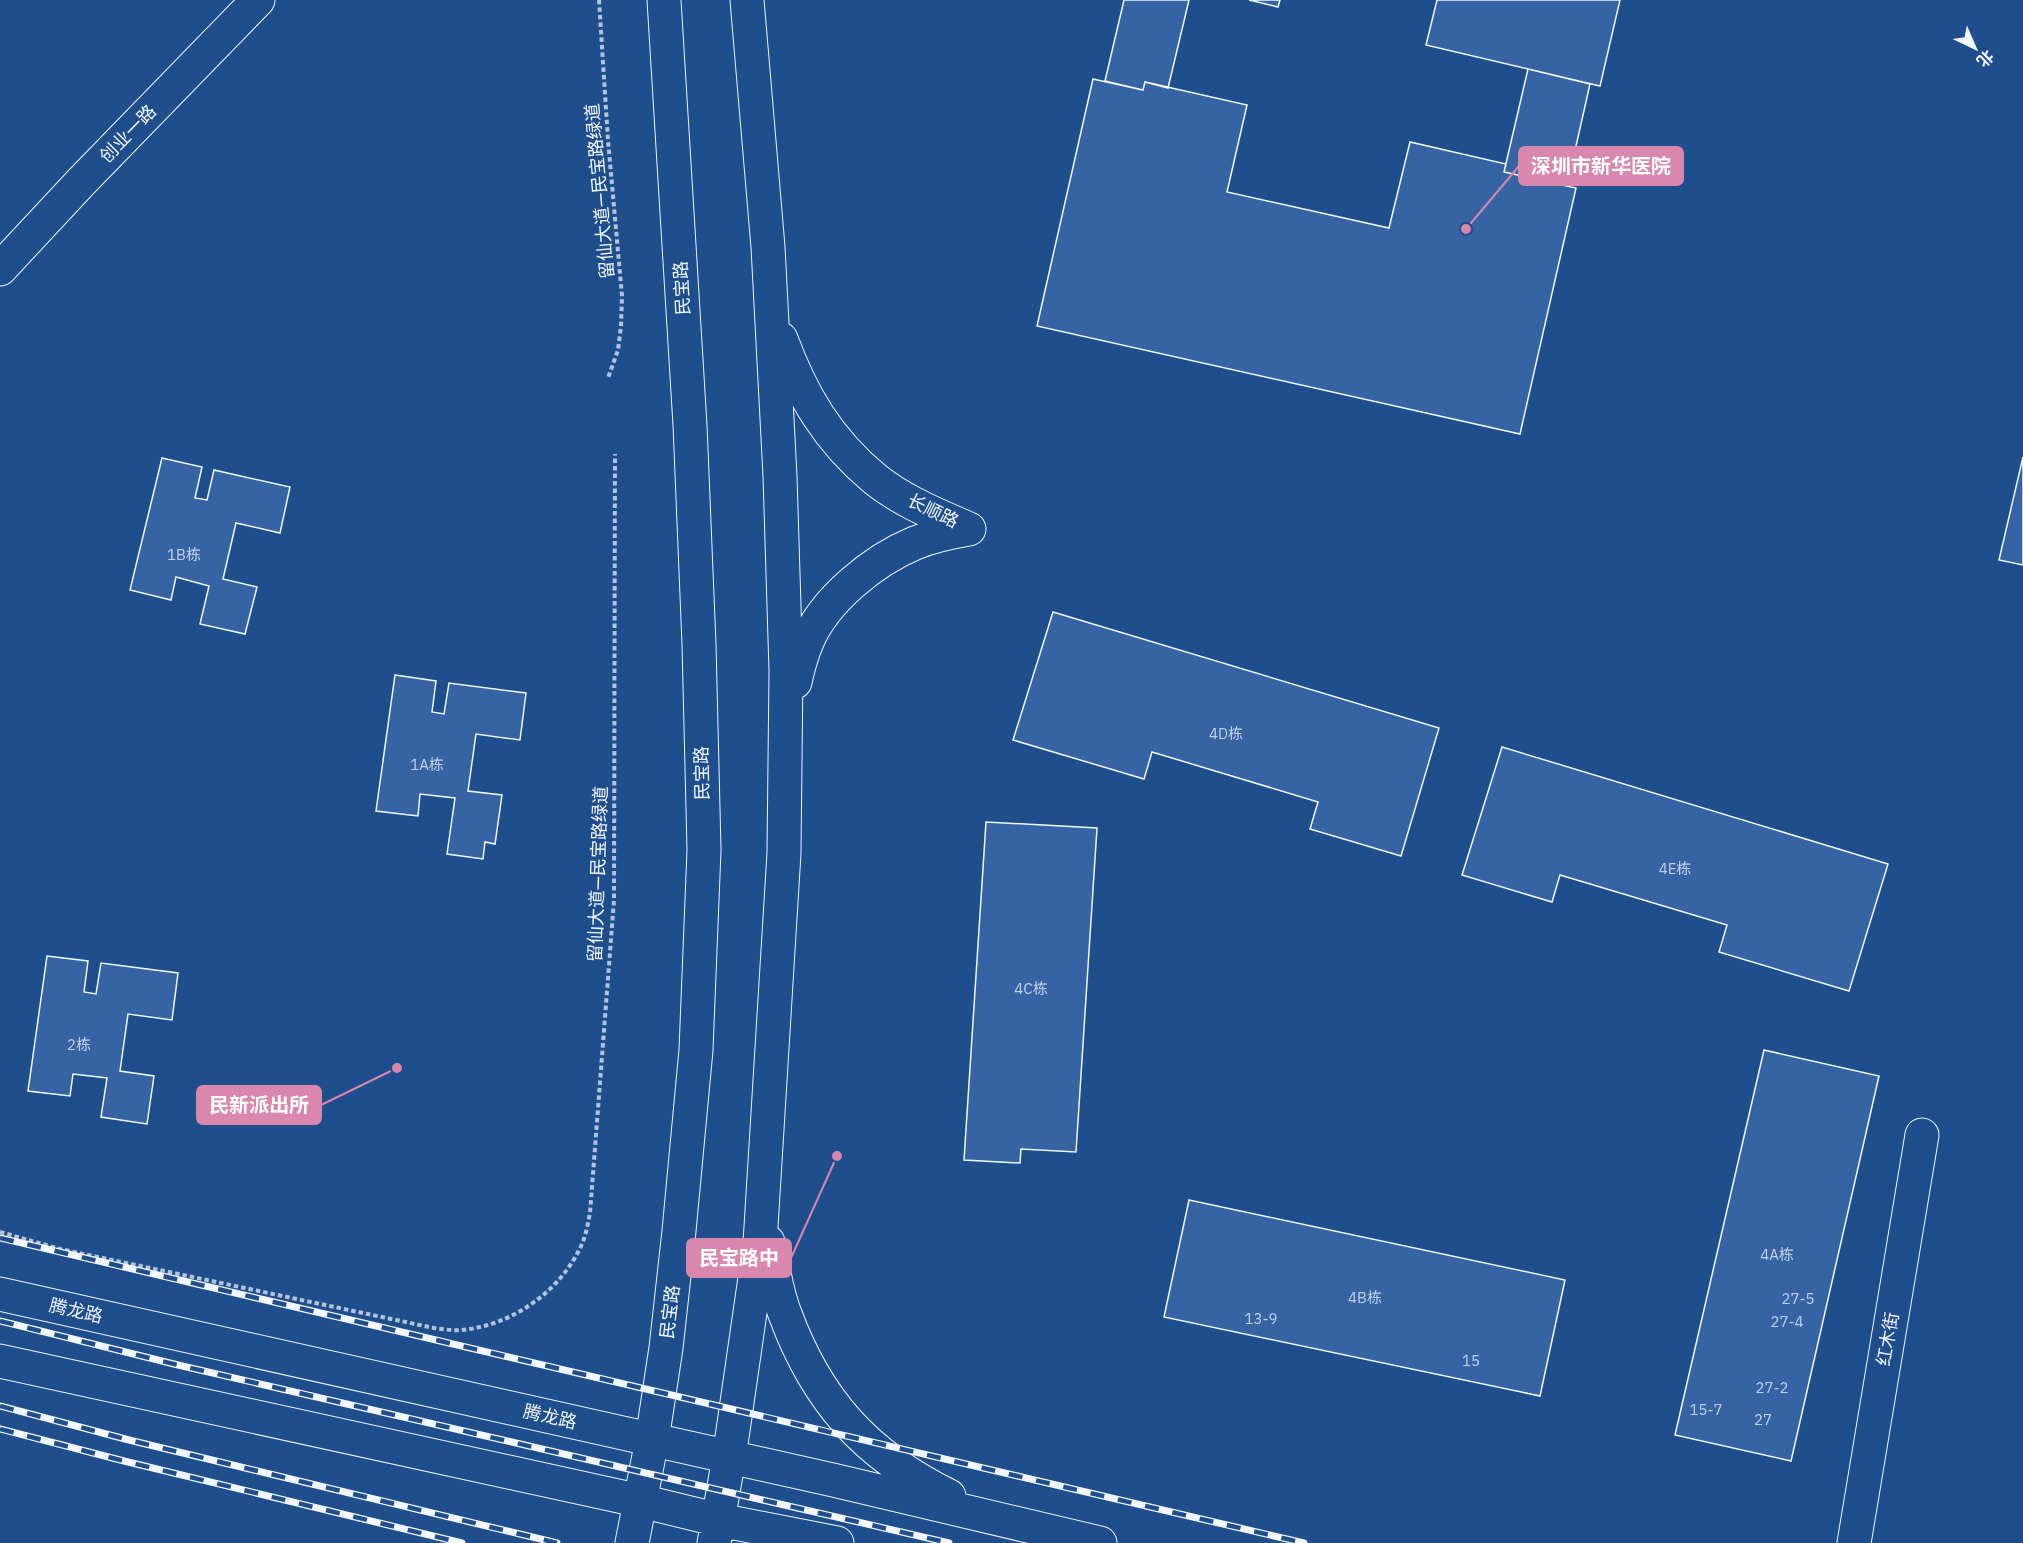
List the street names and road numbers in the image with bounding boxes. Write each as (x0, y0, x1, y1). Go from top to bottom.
street label: 创业一路 (94, 100, 161, 168)
street label: 留仙大道—民宝路绿道 (580, 102, 619, 280)
street label: 民宝路 (669, 260, 694, 316)
street label: 长顺路 (904, 488, 963, 533)
street label: 民宝路 (690, 746, 713, 800)
street label: 留仙大道—民宝路绿道 (583, 786, 612, 962)
street label: 民宝路 (655, 1284, 684, 1340)
street label: 腾龙路 (47, 1293, 105, 1328)
street label: 红木街 (1871, 1310, 1904, 1367)
street label: 腾龙路 (521, 1399, 579, 1434)

